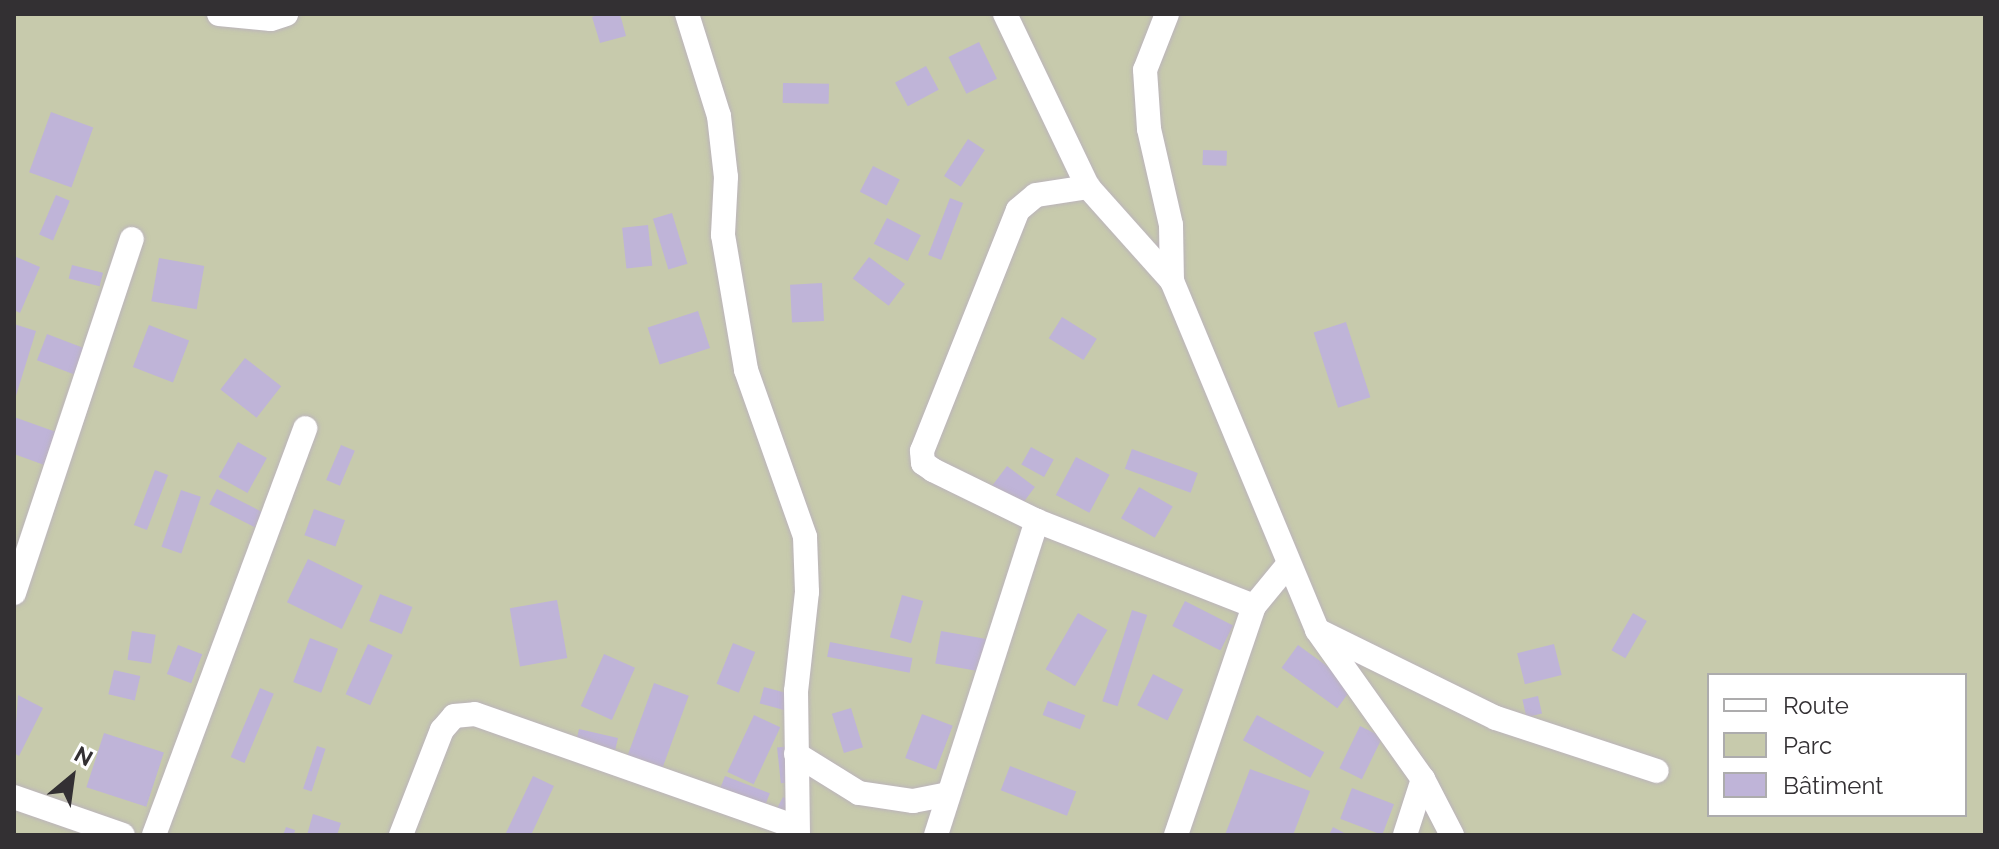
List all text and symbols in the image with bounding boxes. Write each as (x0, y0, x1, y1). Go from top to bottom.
legend (1707, 673, 1967, 817)
text: Route (1783, 691, 1849, 720)
text: Parc (1783, 731, 1832, 760)
north arrow (32, 737, 112, 817)
text: N (70, 741, 97, 771)
text: Bâtiment (1783, 771, 1883, 800)

